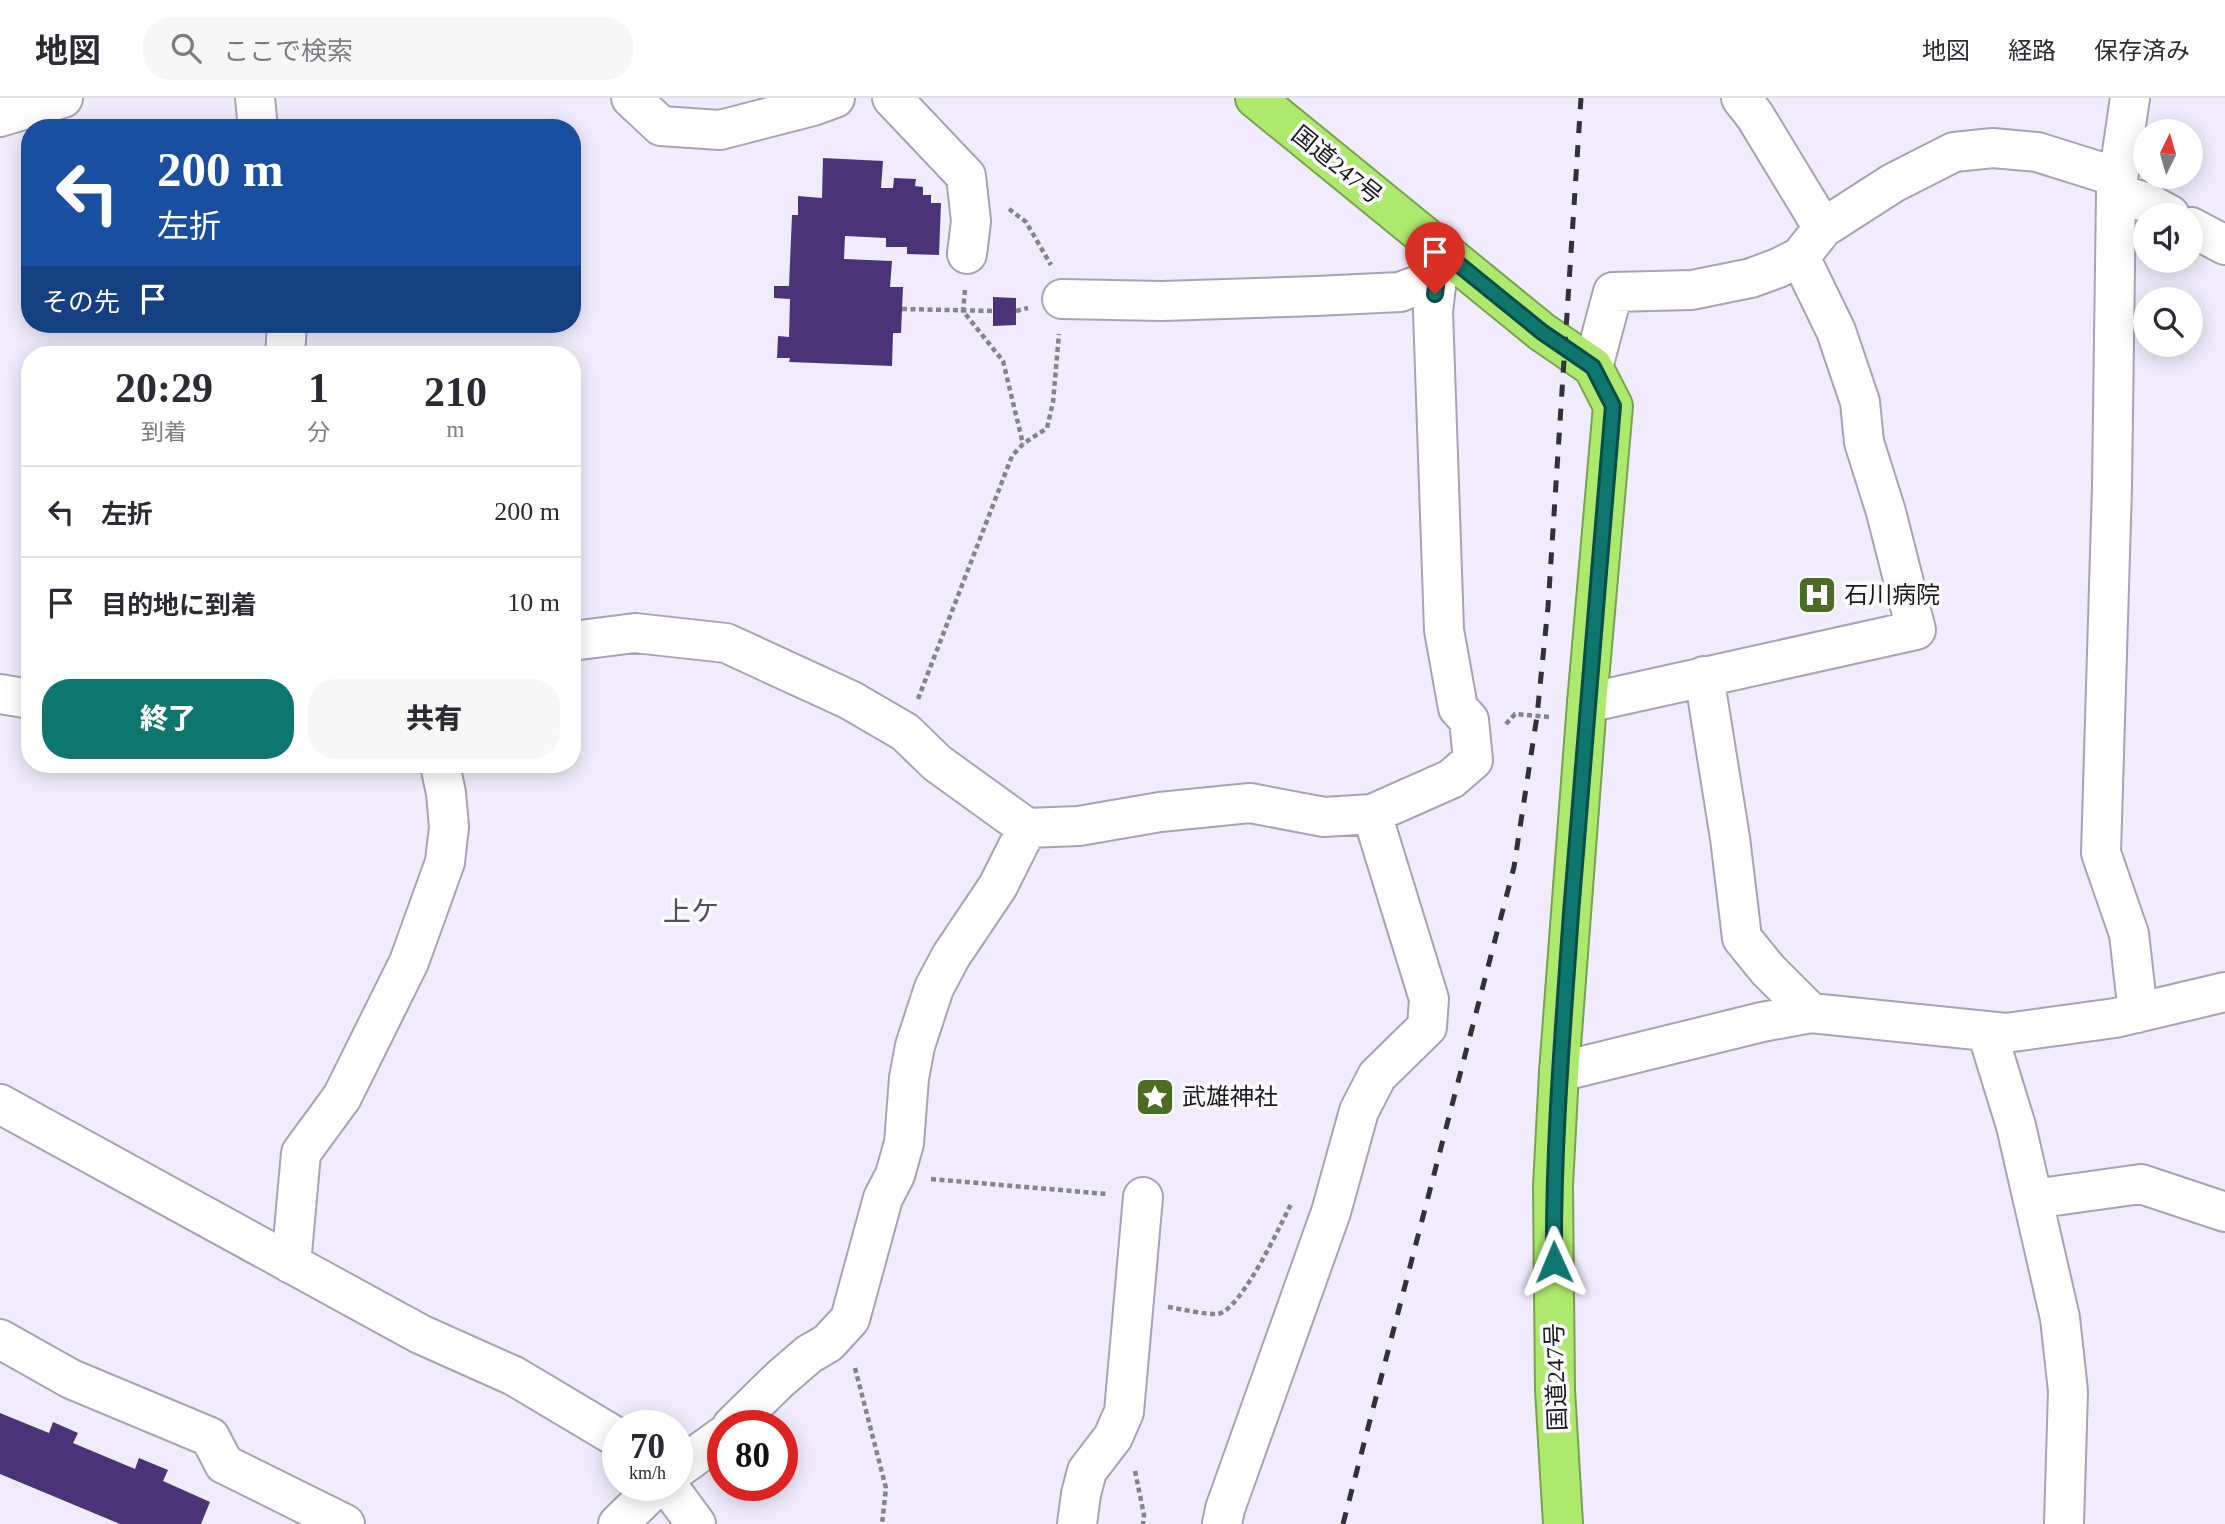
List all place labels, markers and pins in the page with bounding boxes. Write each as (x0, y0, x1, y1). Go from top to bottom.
pin (1405, 222, 1465, 294)
hospital icon: 石川病院 (1796, 574, 1838, 616)
place label: 石川病院 (1844, 582, 1940, 608)
place icon: 武雄神社 (1134, 1076, 1176, 1118)
place label: 武雄神社 (1182, 1084, 1278, 1110)

